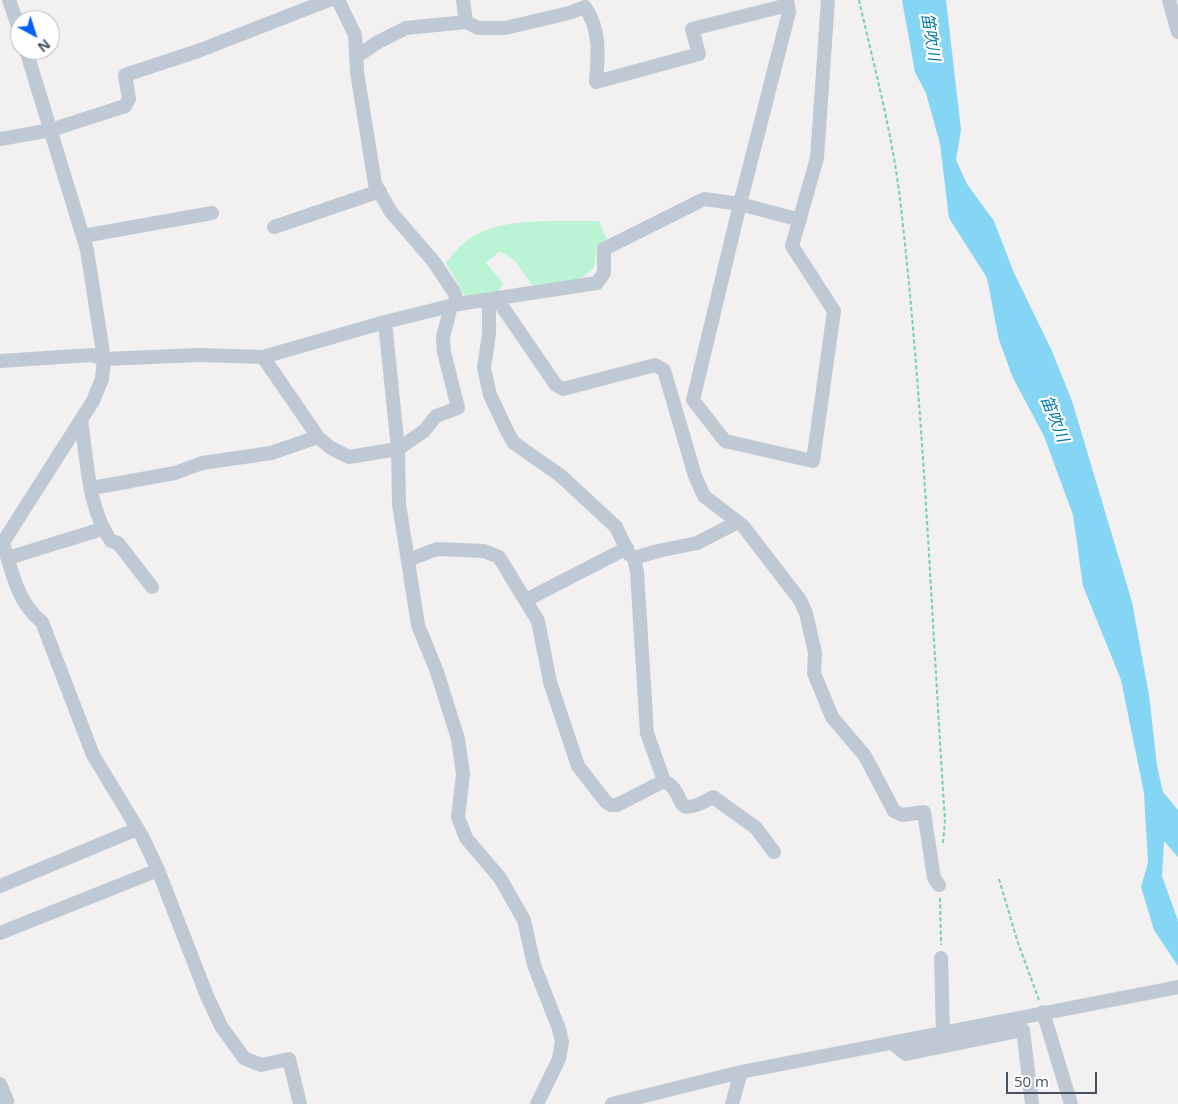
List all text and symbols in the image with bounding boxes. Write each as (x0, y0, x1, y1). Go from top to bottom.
north arrow (10, 10, 60, 60)
water label: 笛吹川 (917, 12, 943, 62)
text: N (34, 35, 55, 57)
water label: 笛吹川 (1036, 393, 1072, 445)
scale bar (1008, 1062, 1099, 1094)
text: 50 m (1014, 1071, 1049, 1091)

